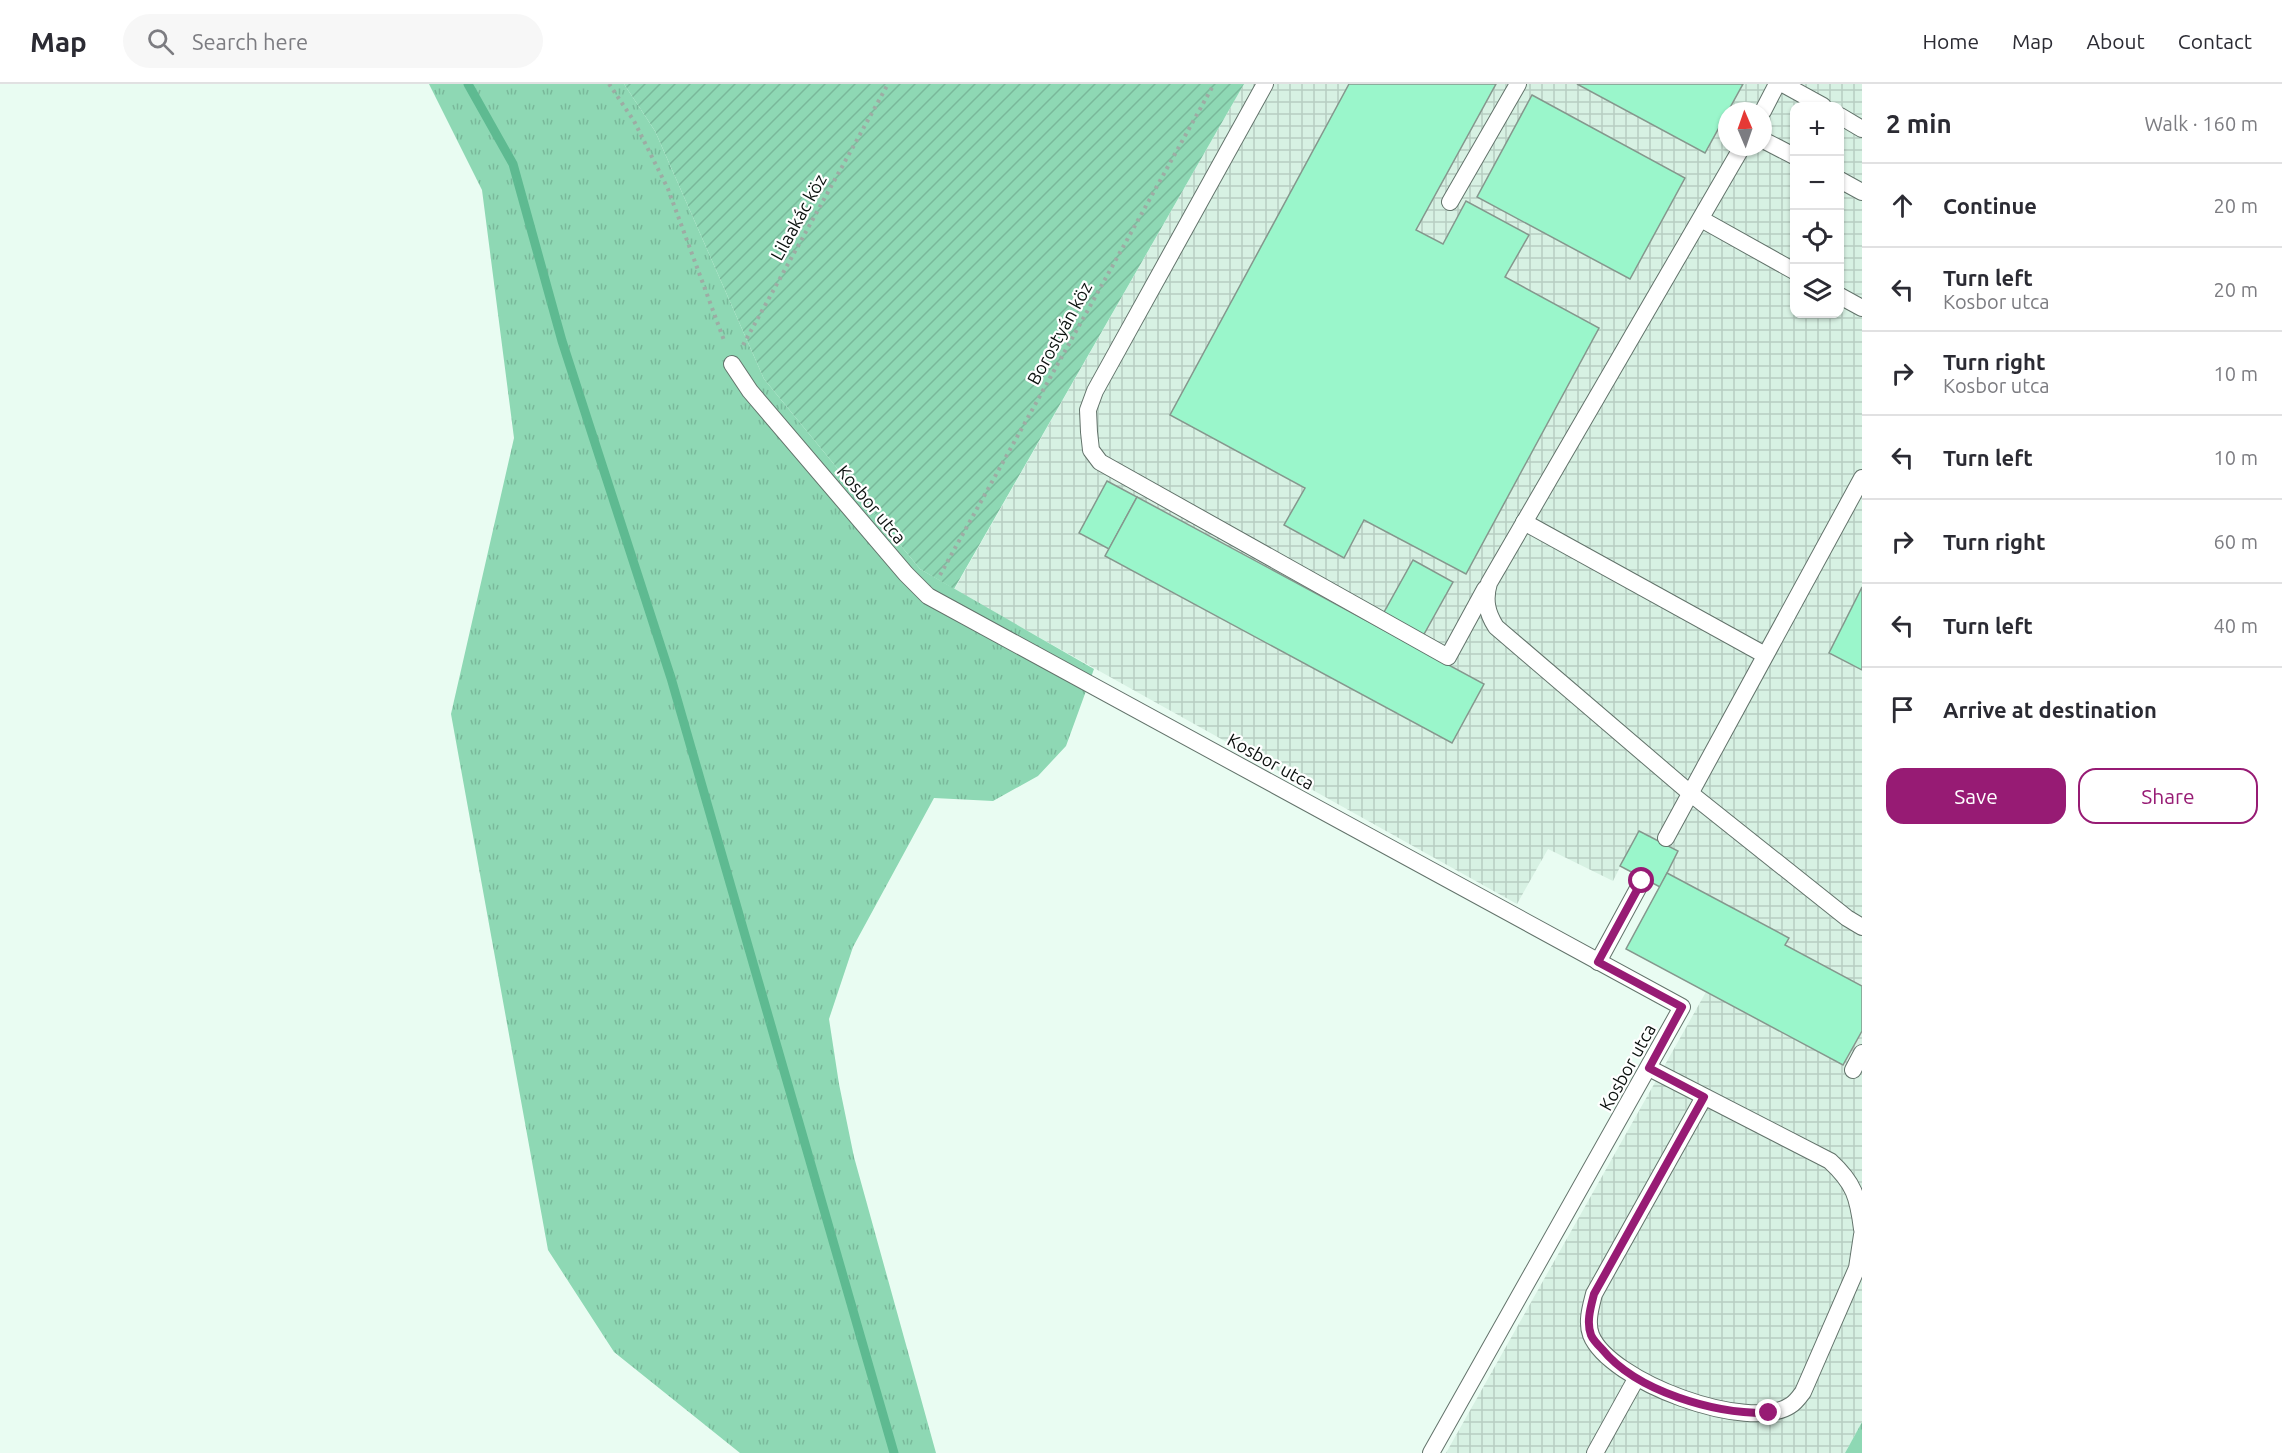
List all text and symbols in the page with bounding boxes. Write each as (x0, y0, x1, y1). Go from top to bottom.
search box (123, 14, 543, 68)
icon: search (144, 25, 177, 58)
text: Map (30, 26, 87, 57)
text: Search here (192, 29, 308, 54)
text: Home (1922, 29, 1979, 53)
text: Map (2012, 29, 2053, 53)
text: About (2086, 29, 2145, 53)
text: Contact (2178, 29, 2252, 53)
north arrow (1718, 102, 1772, 156)
map controls (1790, 102, 1844, 318)
button: + (1790, 102, 1844, 156)
text: 2 min (1886, 109, 1952, 138)
text: Walk · 160 m (2145, 112, 2258, 135)
button: − (1790, 156, 1844, 210)
street label: Lilaakác köz (766, 171, 830, 263)
icon: ahead (1886, 189, 1919, 222)
text: Continue (1943, 193, 2037, 218)
text: 20 m (2214, 194, 2258, 217)
button: locate (1790, 210, 1844, 264)
button: layers (1790, 264, 1844, 318)
text: Turn left (1943, 265, 2033, 290)
icon: left (1886, 273, 1919, 306)
street label: Borostyán köz (1023, 278, 1095, 388)
text: 20 m (2214, 278, 2258, 301)
text: Kosbor utca (1943, 290, 2050, 313)
text: Turn right (1943, 349, 2045, 374)
icon: right (1886, 357, 1919, 390)
text: 10 m (2214, 362, 2258, 385)
text: Kosbor utca (1943, 374, 2050, 397)
icon: left (1886, 441, 1919, 474)
text: Turn left (1943, 445, 2033, 470)
text: 10 m (2214, 446, 2258, 469)
street label: Kosbor utca (833, 461, 911, 547)
icon: right (1886, 525, 1919, 558)
text: Turn right (1943, 529, 2045, 554)
text: 60 m (2214, 530, 2258, 553)
icon: left (1886, 609, 1919, 642)
text: Turn left (1943, 613, 2033, 638)
text: 40 m (2214, 614, 2258, 637)
icon: arrive (1886, 693, 1919, 726)
text: Arrive at destination (1943, 697, 2157, 722)
street label: Kosbor utca (1224, 729, 1318, 793)
button: Save (1886, 768, 2066, 824)
button: Share (2078, 768, 2258, 824)
route start (1628, 867, 1654, 893)
street label: Kosbor utca (1595, 1020, 1659, 1114)
route end (1755, 1399, 1781, 1425)

